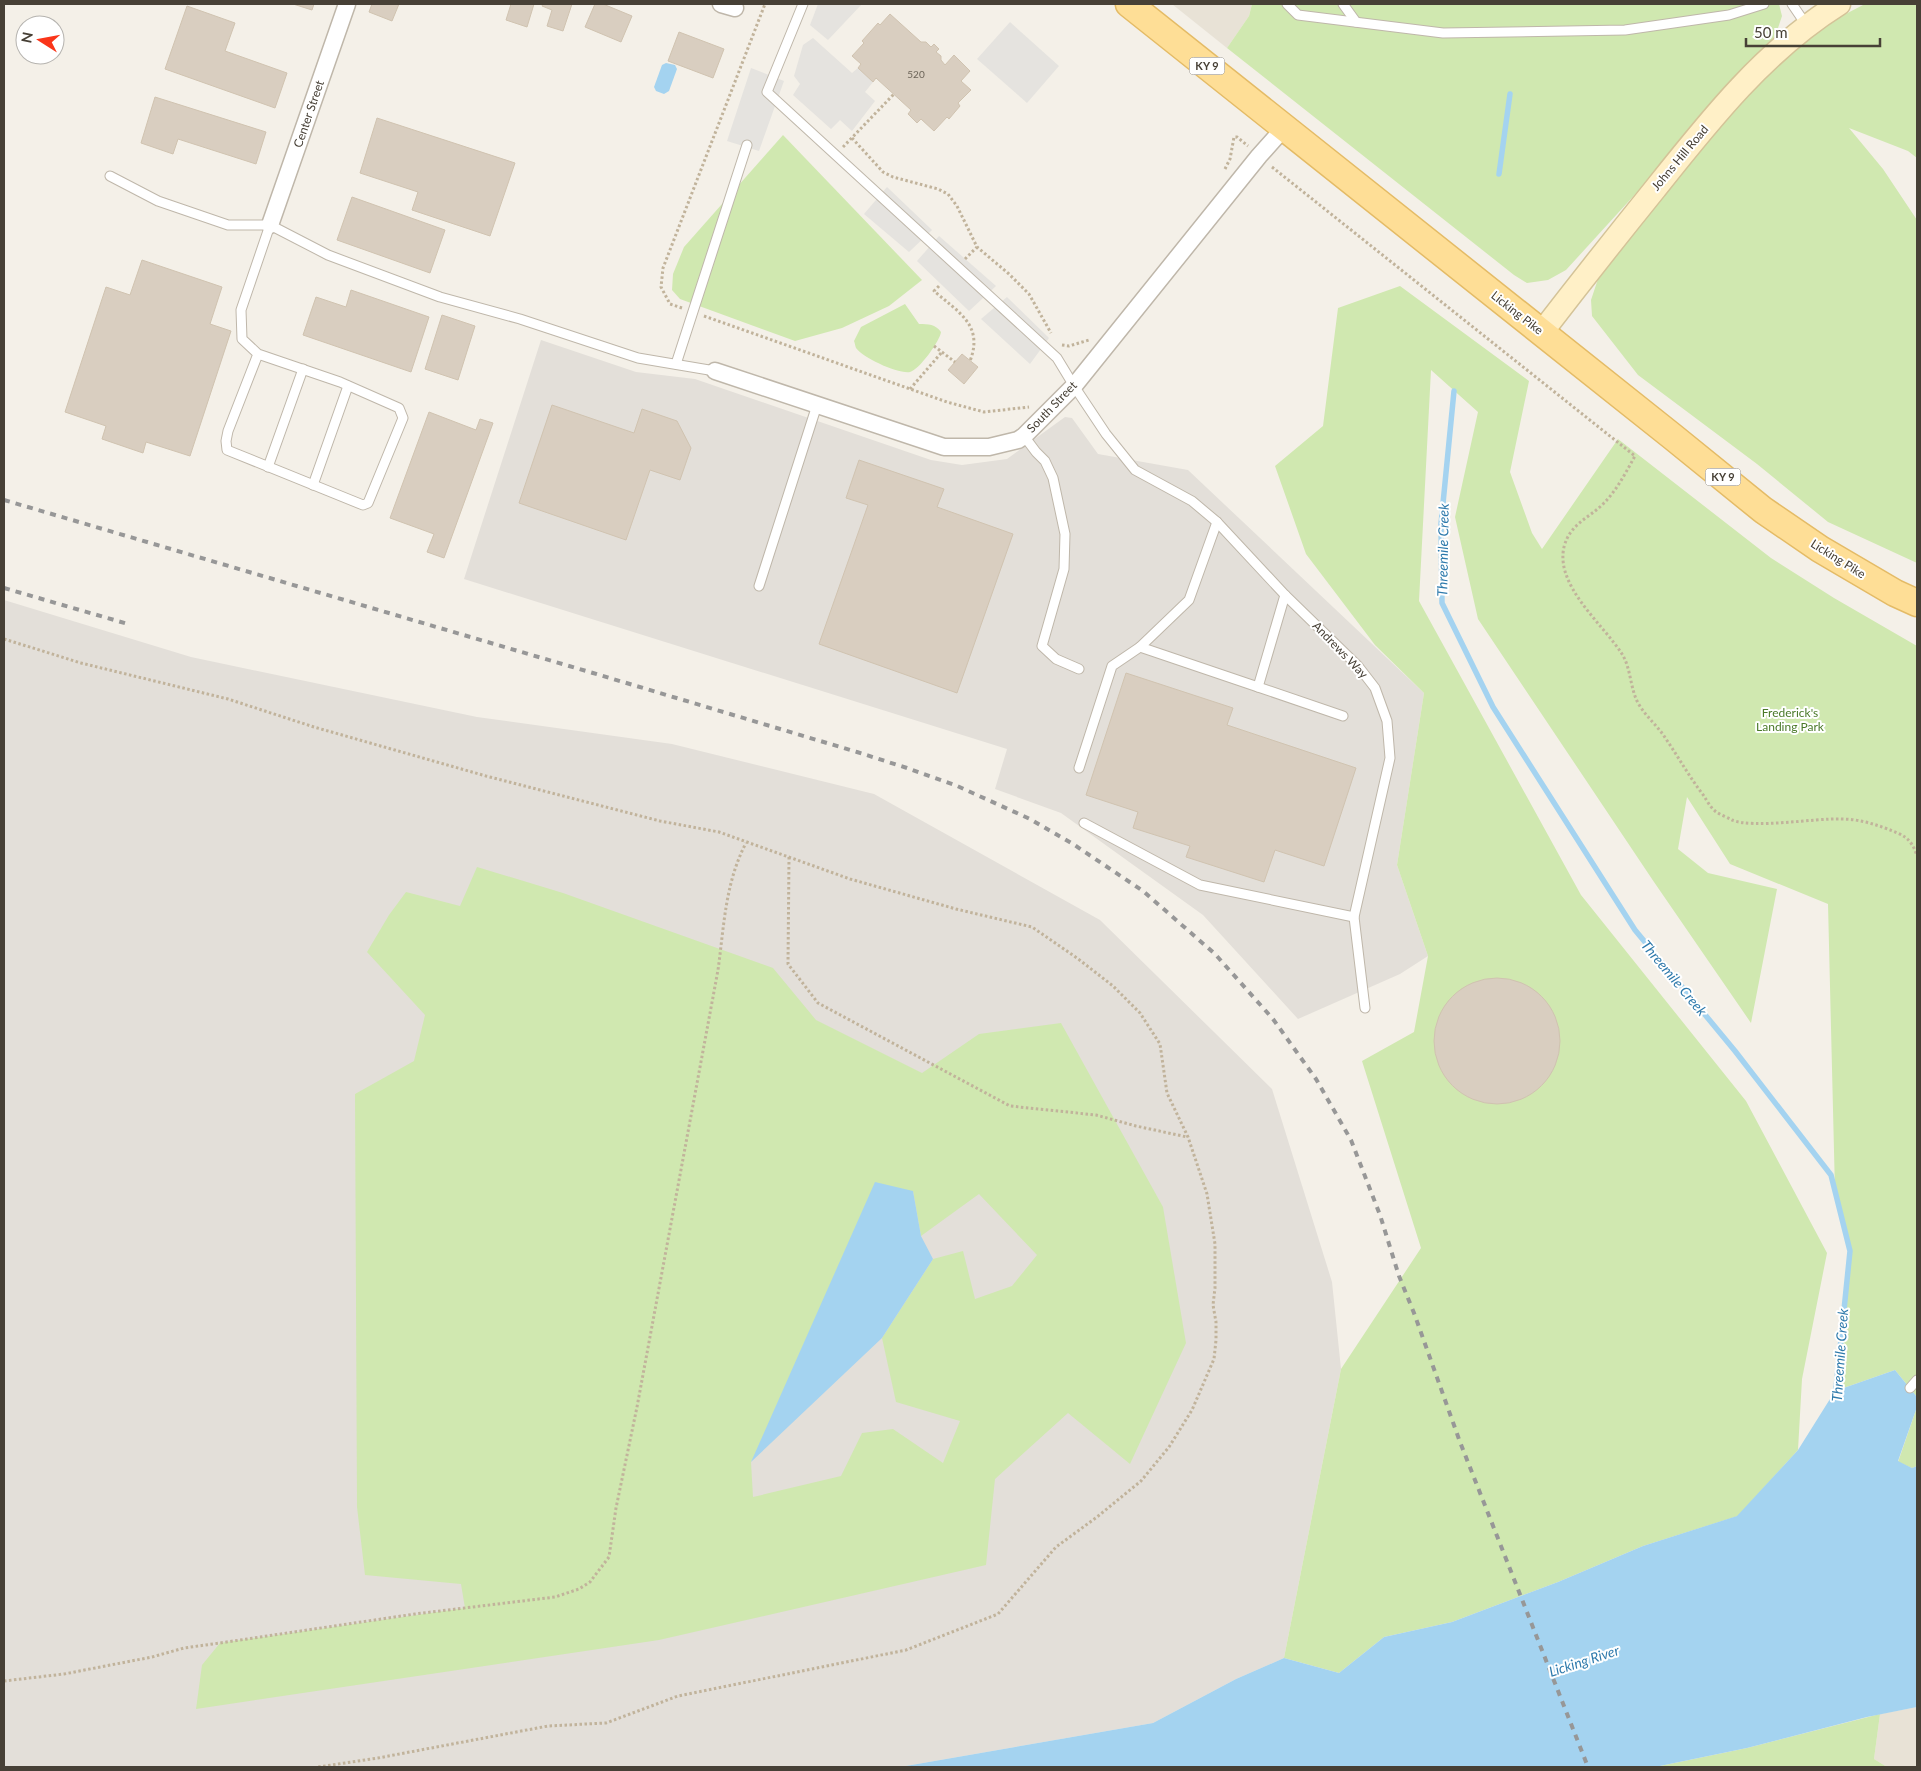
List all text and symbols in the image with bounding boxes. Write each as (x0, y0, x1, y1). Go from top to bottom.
north arrow (15, 15, 65, 65)
scale bar (1746, 15, 1880, 47)
text: 50 m (1754, 23, 1788, 41)
text: N (17, 31, 36, 44)
road number: KY 9 (1190, 58, 1224, 74)
house number: 520 (907, 68, 925, 80)
street label: Center Street (290, 78, 327, 149)
street label: Johns Hill Road (1648, 122, 1711, 193)
street label: Licking Pike (1488, 288, 1546, 338)
street label: South Street (1023, 377, 1080, 435)
road number: KY 9 (1706, 468, 1740, 486)
water label: Threemile Creek (1433, 503, 1452, 597)
street label: Licking Pike (1808, 536, 1868, 581)
street label: Andrews Way (1310, 618, 1372, 682)
park label: Frederick's Landing Park (1756, 705, 1825, 734)
water label: Threemile Creek (1638, 936, 1711, 1019)
water label: Threemile Creek (1828, 1307, 1851, 1402)
water label: Licking River (1547, 1641, 1621, 1680)

